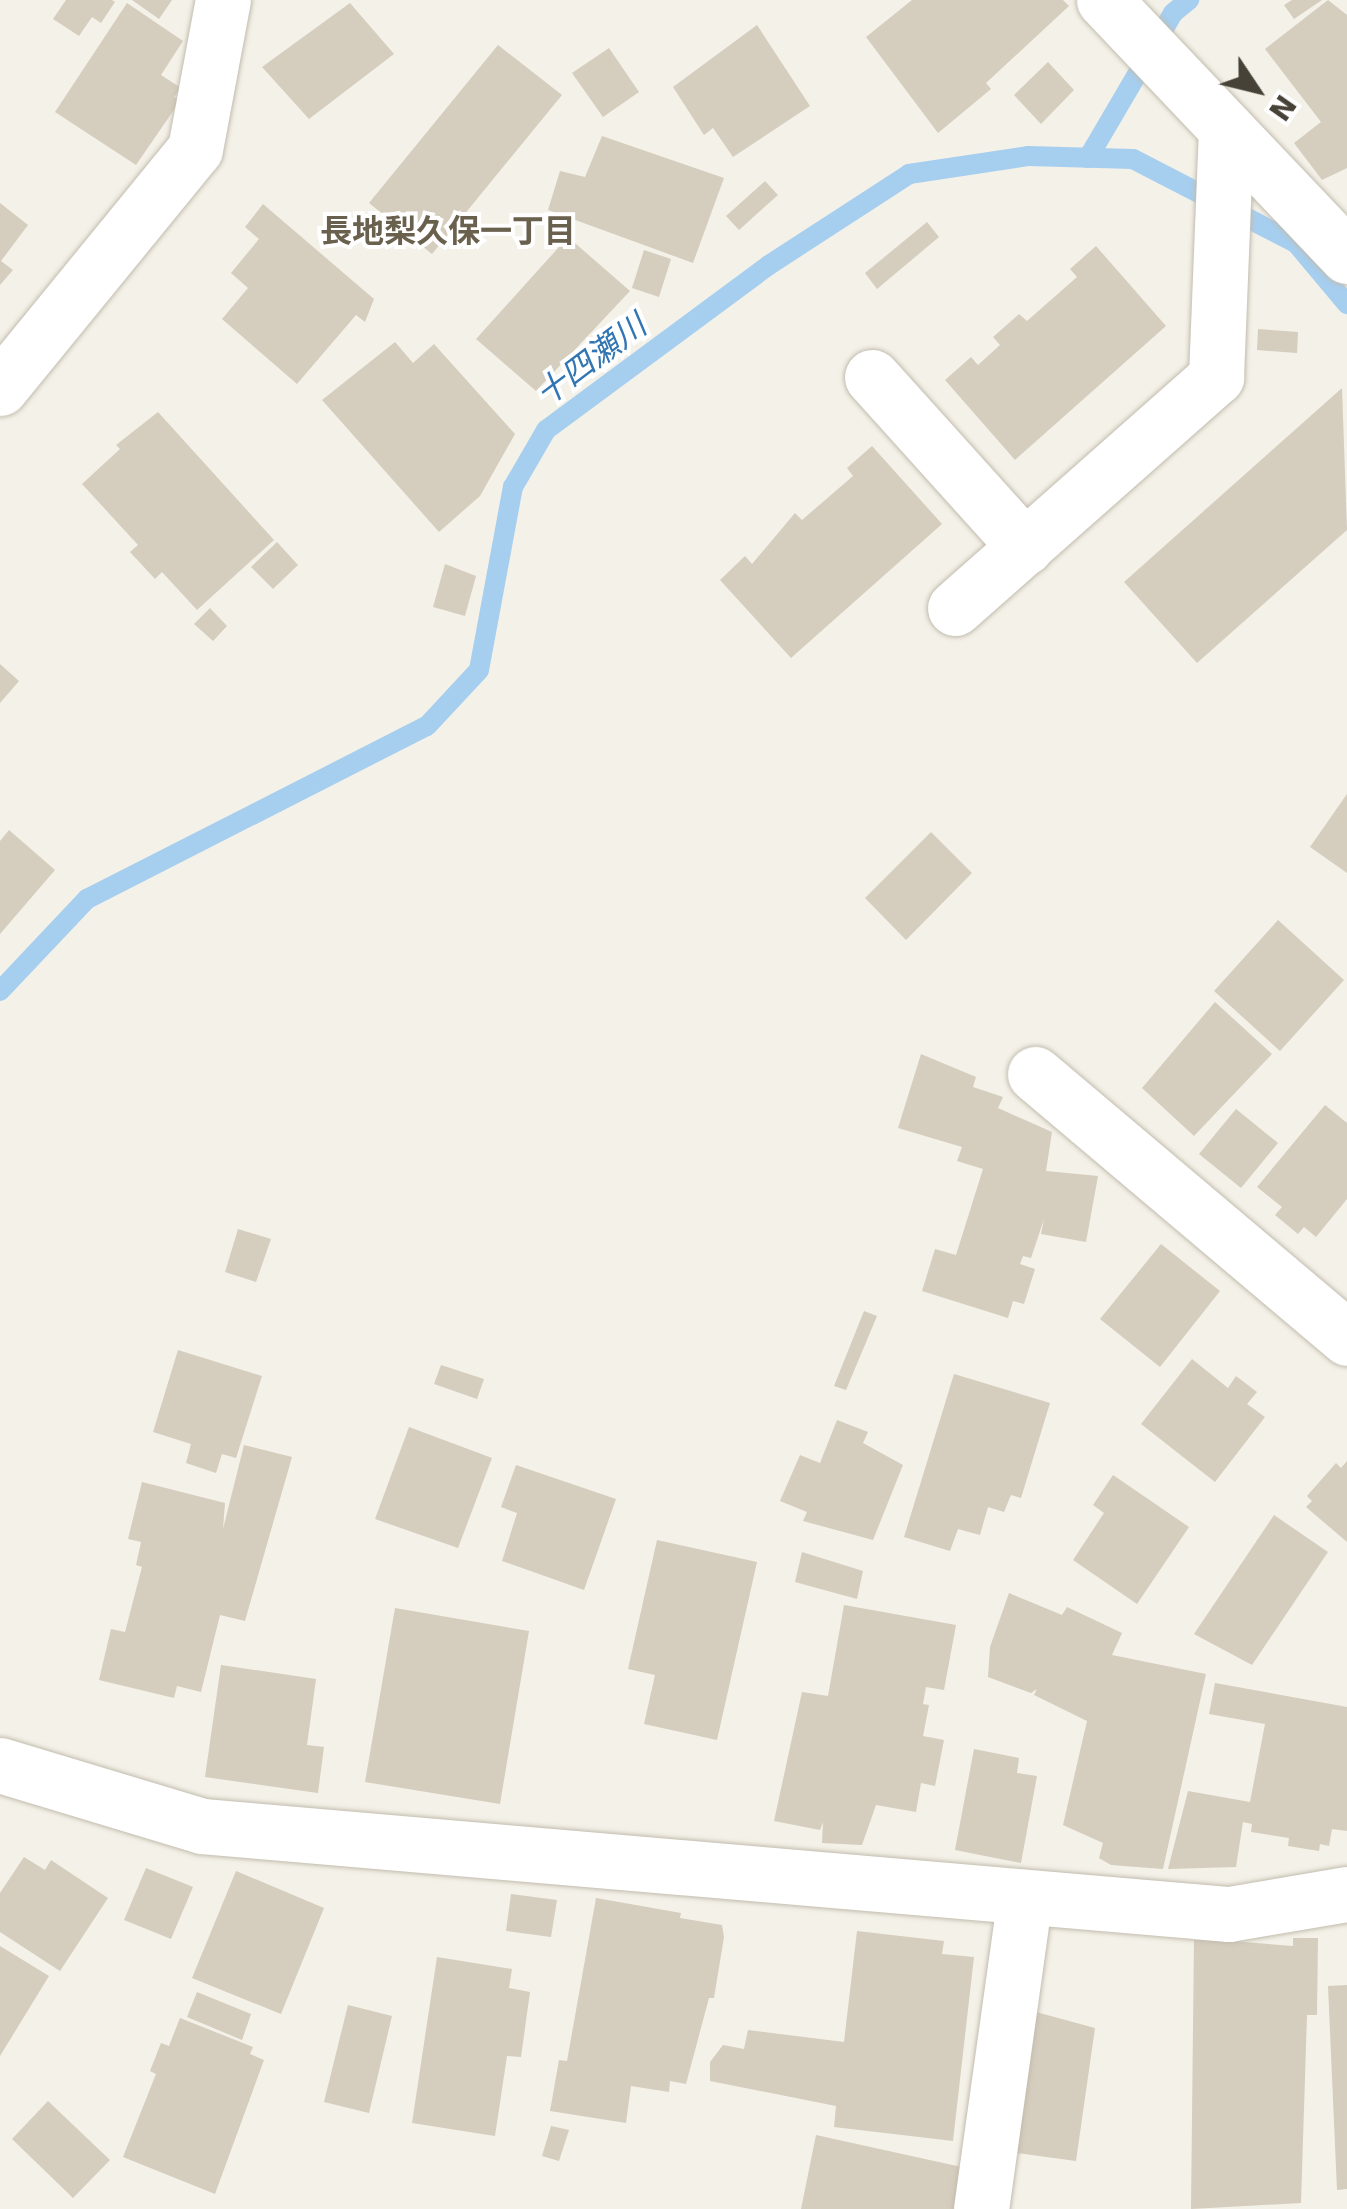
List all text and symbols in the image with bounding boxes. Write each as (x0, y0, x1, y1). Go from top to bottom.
north arrow (1207, 40, 1307, 140)
text: N (1262, 88, 1302, 127)
district label: 長地梨久保一丁目 (320, 212, 576, 250)
water label: 十四瀬川 (528, 306, 654, 414)

